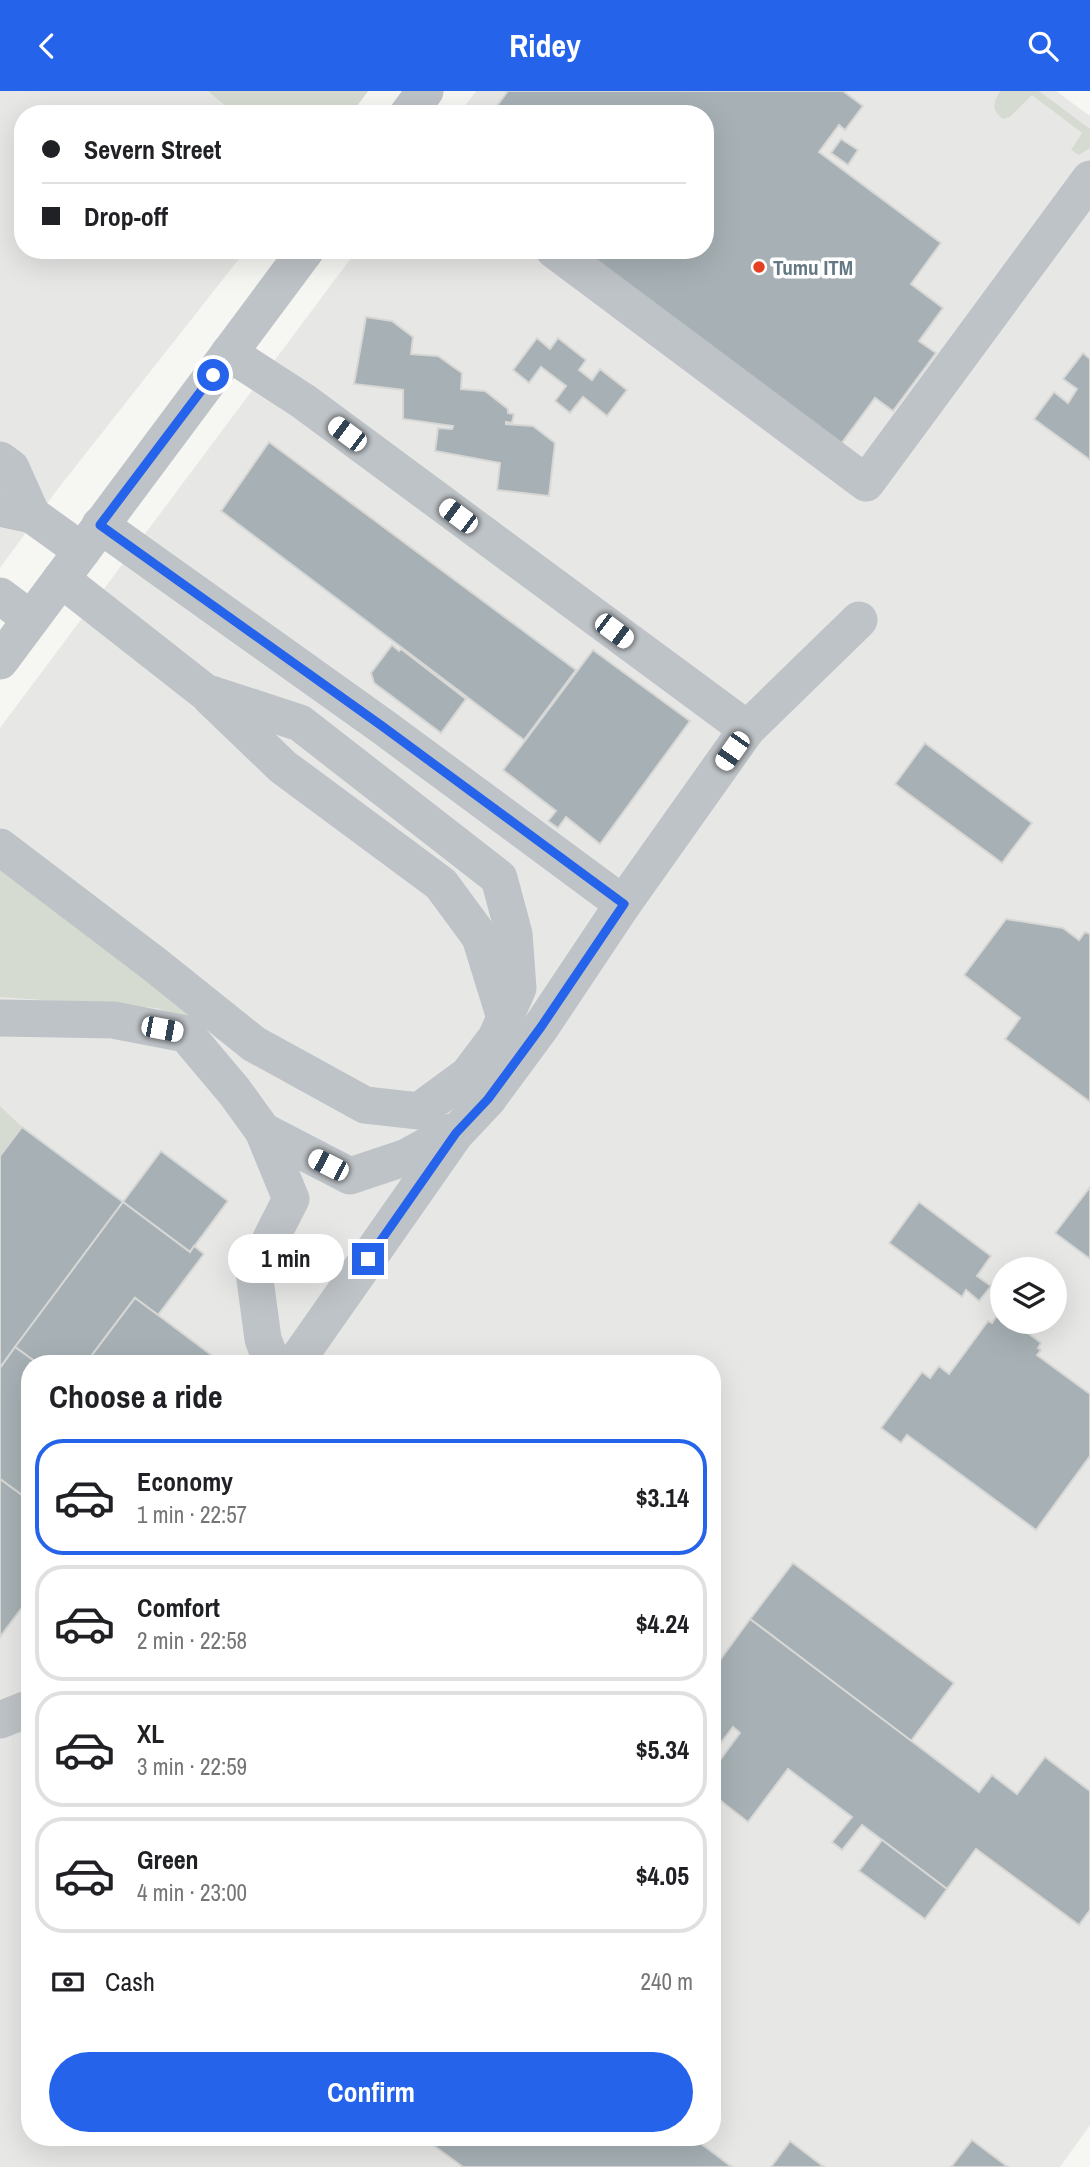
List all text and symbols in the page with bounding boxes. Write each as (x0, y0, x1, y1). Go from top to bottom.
text: Ridey (509, 24, 581, 67)
icon: back (28, 27, 66, 65)
icon: search (1024, 27, 1062, 65)
text: Severn Street (84, 132, 221, 167)
text: Drop-off (84, 199, 168, 234)
place label: Tumu ITM (773, 253, 853, 282)
marker: Tumu ITM (751, 259, 767, 275)
route start (197, 359, 229, 391)
car (324, 413, 371, 455)
car (435, 495, 482, 537)
car (591, 610, 638, 652)
car (712, 728, 753, 774)
car (140, 1015, 185, 1043)
car (305, 1146, 352, 1184)
callout: 1 min (228, 1235, 344, 1283)
text: 1 min (261, 1243, 311, 1274)
route end (352, 1243, 384, 1275)
map controls (990, 1257, 1067, 1334)
button: layers (990, 1257, 1067, 1334)
text: Choose a ride (49, 1375, 223, 1418)
text: Economy (137, 1464, 233, 1499)
icon: car (53, 1466, 116, 1529)
text: $3.14 (636, 1480, 689, 1515)
text: 1 min · 22:57 (137, 1499, 247, 1530)
text: Comfort (137, 1590, 220, 1625)
icon: car (53, 1592, 116, 1655)
text: $4.24 (636, 1606, 689, 1641)
text: 2 min · 22:58 (137, 1625, 247, 1656)
text: XL (137, 1716, 164, 1751)
icon: car (53, 1718, 116, 1781)
text: $5.34 (636, 1732, 689, 1767)
text: 3 min · 22:59 (137, 1751, 247, 1782)
text: Green (137, 1842, 199, 1877)
icon: car (53, 1844, 116, 1907)
text: $4.05 (636, 1858, 689, 1893)
text: 4 min · 23:00 (137, 1877, 247, 1908)
icon: cash (49, 1963, 87, 2001)
text: Cash (105, 1964, 155, 1999)
text: 240 m (641, 1966, 693, 1997)
button: Confirm (49, 2052, 693, 2132)

